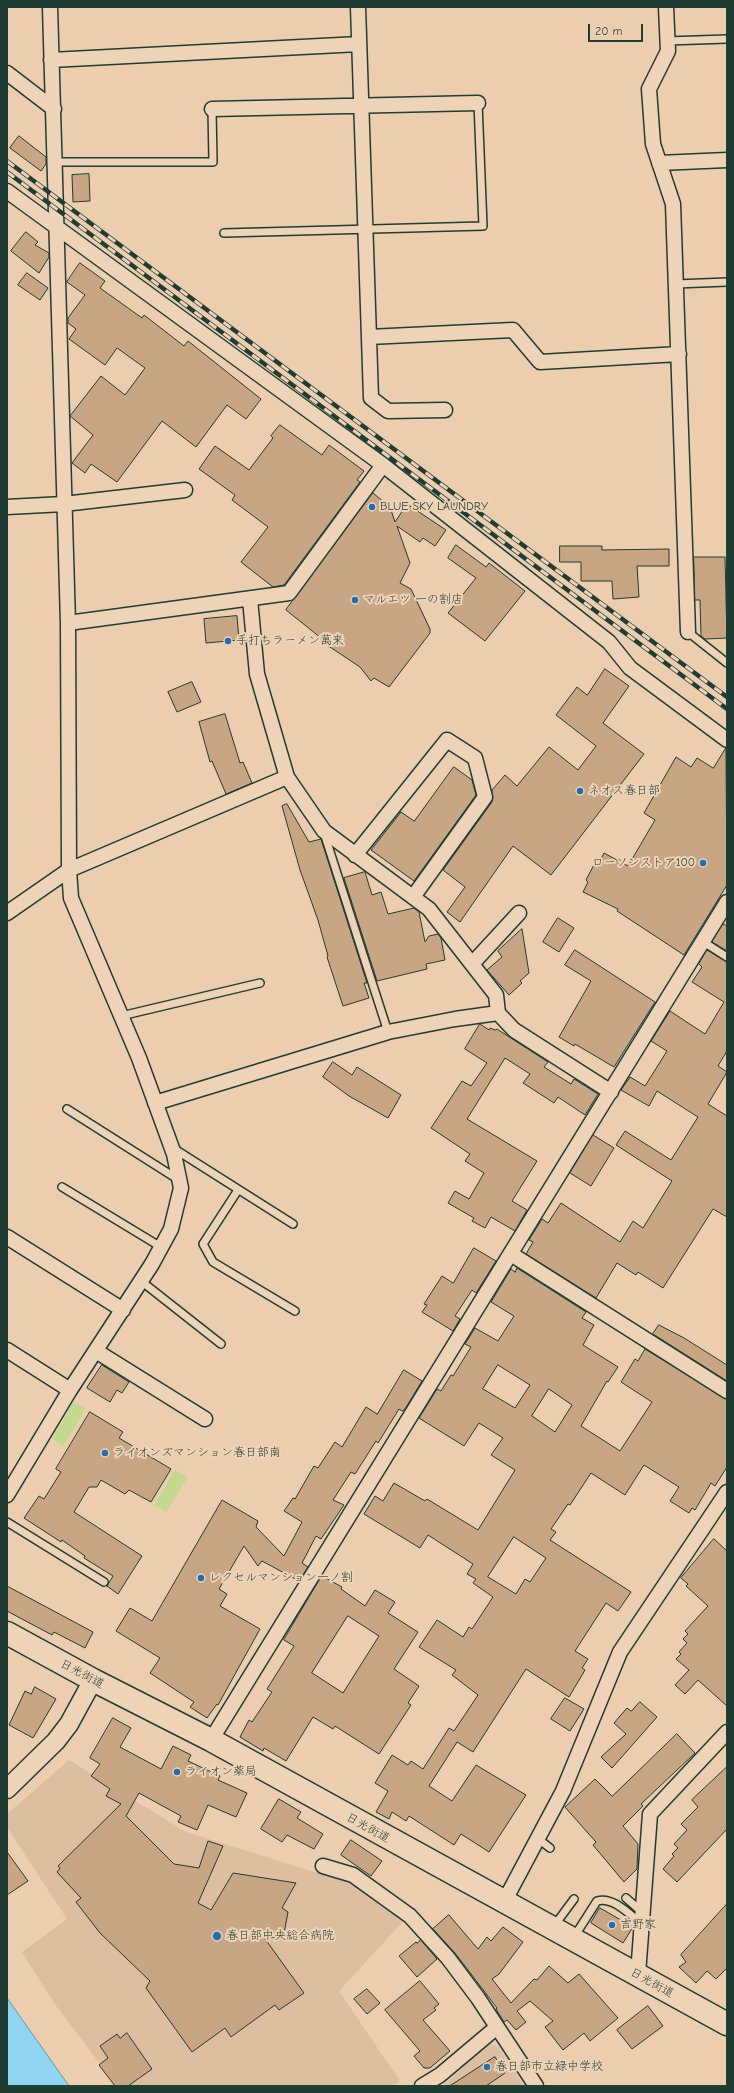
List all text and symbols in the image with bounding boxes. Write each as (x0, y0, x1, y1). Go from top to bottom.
scale bar (590, 16, 645, 42)
text: 20 m (595, 24, 623, 38)
place label: BLUE SKY LAUNDRY (380, 500, 488, 514)
marker: BLUE SKY LAUNDRY (367, 502, 377, 512)
place label: マルエツ 一の割店 (363, 593, 463, 607)
marker: マルエツ 一の割店 (350, 595, 360, 605)
place label: 手打ちラーメン萬来 (236, 634, 344, 648)
marker: 手打ちラーメン萬来 (223, 636, 233, 646)
place label: ネオス春日部 (588, 784, 660, 798)
marker: ネオス春日部 (575, 786, 585, 796)
place label: ローソンストア100 (592, 856, 695, 870)
marker: ローソンストア100 (698, 858, 708, 868)
place label: ライオンズマンション春日部南 (113, 1446, 281, 1460)
marker: ライオンズマンション春日部南 (100, 1448, 110, 1458)
place label: レクセルマンション一ノ割 (209, 1571, 353, 1585)
marker: レクセルマンション一ノ割 (196, 1573, 206, 1583)
street label: 日光街道 (57, 1656, 107, 1692)
place label: ライオン薬局 (185, 1765, 257, 1779)
marker: ライオン薬局 (172, 1767, 182, 1777)
street label: 日光街道 (344, 1810, 392, 1846)
place label: 吉野家 (620, 1918, 656, 1932)
marker: 吉野家 (607, 1920, 617, 1930)
place label: 春日部中央総合病院 (226, 1929, 334, 1943)
marker: 春日部中央総合病院 (211, 1930, 223, 1942)
street label: 日光街道 (628, 1965, 676, 2001)
place label: 春日部市立緑中学校 (495, 2060, 603, 2074)
marker: 春日部市立緑中学校 (482, 2062, 492, 2072)

